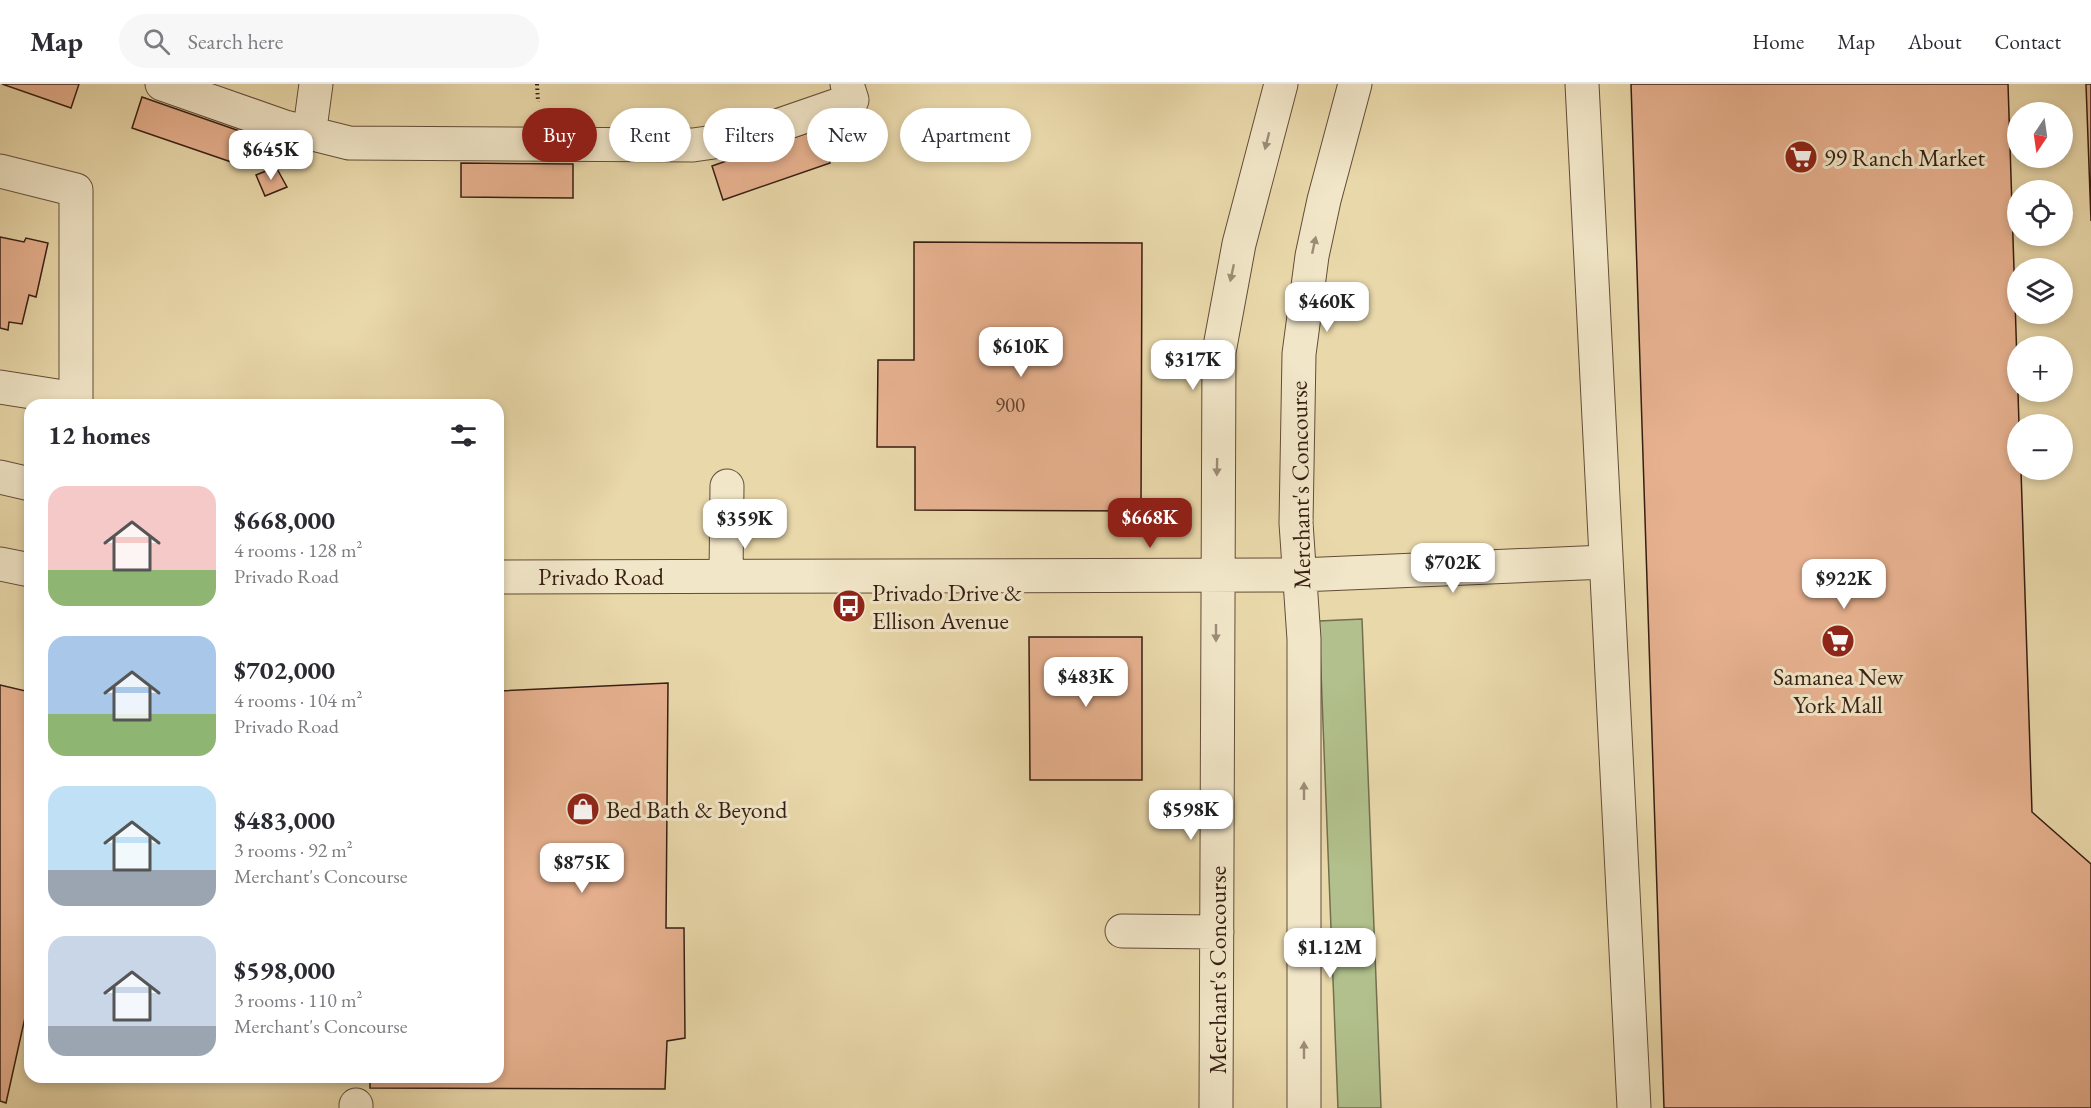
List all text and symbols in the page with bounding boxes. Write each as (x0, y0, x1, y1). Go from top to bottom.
search box (119, 14, 539, 68)
text: Map (30, 23, 83, 59)
icon: search (140, 25, 173, 58)
text: Search here (188, 27, 283, 56)
text: Home (1752, 28, 1804, 55)
text: Map (1837, 28, 1875, 55)
text: About (1908, 28, 1961, 55)
text: Contact (1994, 28, 2061, 55)
north arrow (2007, 102, 2073, 168)
map controls (2007, 102, 2073, 480)
chip: Buy (522, 108, 597, 162)
chip: Rent (609, 108, 691, 162)
chip: Filters (703, 108, 795, 162)
chip: New (807, 108, 888, 162)
chip: Apartment (900, 108, 1031, 162)
pin: $645K (229, 130, 313, 181)
one-way arrow (1261, 131, 1271, 150)
text: $645K (243, 136, 299, 162)
supermarket icon: 99 Ranch Market (1783, 139, 1819, 175)
place label: 99 Ranch Market (1824, 142, 1985, 173)
button: locate (2007, 180, 2073, 246)
one-way arrow (1310, 235, 1319, 254)
button: layers (2007, 258, 2073, 324)
one-way arrow (1227, 264, 1236, 283)
pin: $460K (1285, 282, 1369, 333)
text: $460K (1299, 288, 1355, 314)
pin: $610K (979, 327, 1063, 378)
text: $610K (993, 333, 1049, 359)
button: + (2007, 336, 2073, 402)
pin: $317K (1151, 340, 1235, 391)
text: $317K (1165, 346, 1221, 372)
street label: Merchant's Concourse (1283, 381, 1317, 589)
house number: 900 (995, 391, 1025, 418)
button: − (2007, 414, 2073, 480)
text: 12 homes (48, 418, 150, 452)
icon: filters (447, 419, 480, 452)
one-way arrow (1213, 458, 1222, 477)
pin: $668K (1108, 498, 1192, 549)
pin: $359K (703, 499, 787, 550)
text: $668,000 (234, 503, 335, 537)
text: $668K (1122, 504, 1178, 530)
text: $359K (717, 505, 773, 531)
icon: home (96, 510, 168, 582)
text: 4 rooms · 128 m² (234, 537, 362, 563)
pin: $702K (1411, 543, 1495, 594)
text: $702K (1425, 549, 1481, 575)
pin: $922K (1802, 559, 1886, 610)
street label: Privado Road (538, 561, 665, 592)
text: Privado Road (234, 563, 339, 589)
text: $922K (1816, 565, 1872, 591)
place label: Privado Drive & Ellison Avenue (872, 577, 1022, 636)
bus stop icon: Privado Drive & Ellison Avenue (831, 588, 867, 624)
one-way arrow (1211, 623, 1221, 642)
supermarket icon: Samanea New York Mall (1820, 623, 1856, 659)
text: $702,000 (234, 653, 335, 687)
pin: $483K (1044, 657, 1128, 708)
icon: home (96, 660, 168, 732)
place label: Samanea New York Mall (1773, 661, 1904, 720)
text: $483K (1058, 663, 1114, 689)
text: 4 rooms · 104 m² (234, 687, 362, 713)
text: Privado Road (234, 713, 339, 739)
one-way arrow (1299, 782, 1309, 801)
pin: $598K (1149, 790, 1233, 841)
shop icon: Bed Bath & Beyond (565, 791, 601, 827)
place label: Bed Bath & Beyond (606, 794, 788, 825)
text: $598K (1163, 796, 1219, 822)
text: $483,000 (234, 803, 335, 837)
icon: home (96, 810, 168, 882)
text: 3 rooms · 92 m² (234, 837, 353, 863)
pin: $875K (540, 843, 624, 894)
text: $875K (554, 849, 610, 875)
text: Merchant's Concourse (234, 863, 408, 889)
street label: Merchant's Concourse (1202, 866, 1233, 1074)
pin: $1.12M (1281, 928, 1379, 979)
text: $1.12M (1298, 934, 1362, 960)
text: $598,000 (234, 953, 335, 987)
icon: home (96, 960, 168, 1032)
text: 3 rooms · 110 m² (234, 987, 362, 1013)
text: Merchant's Concourse (234, 1013, 408, 1039)
one-way arrow (1299, 1040, 1309, 1059)

